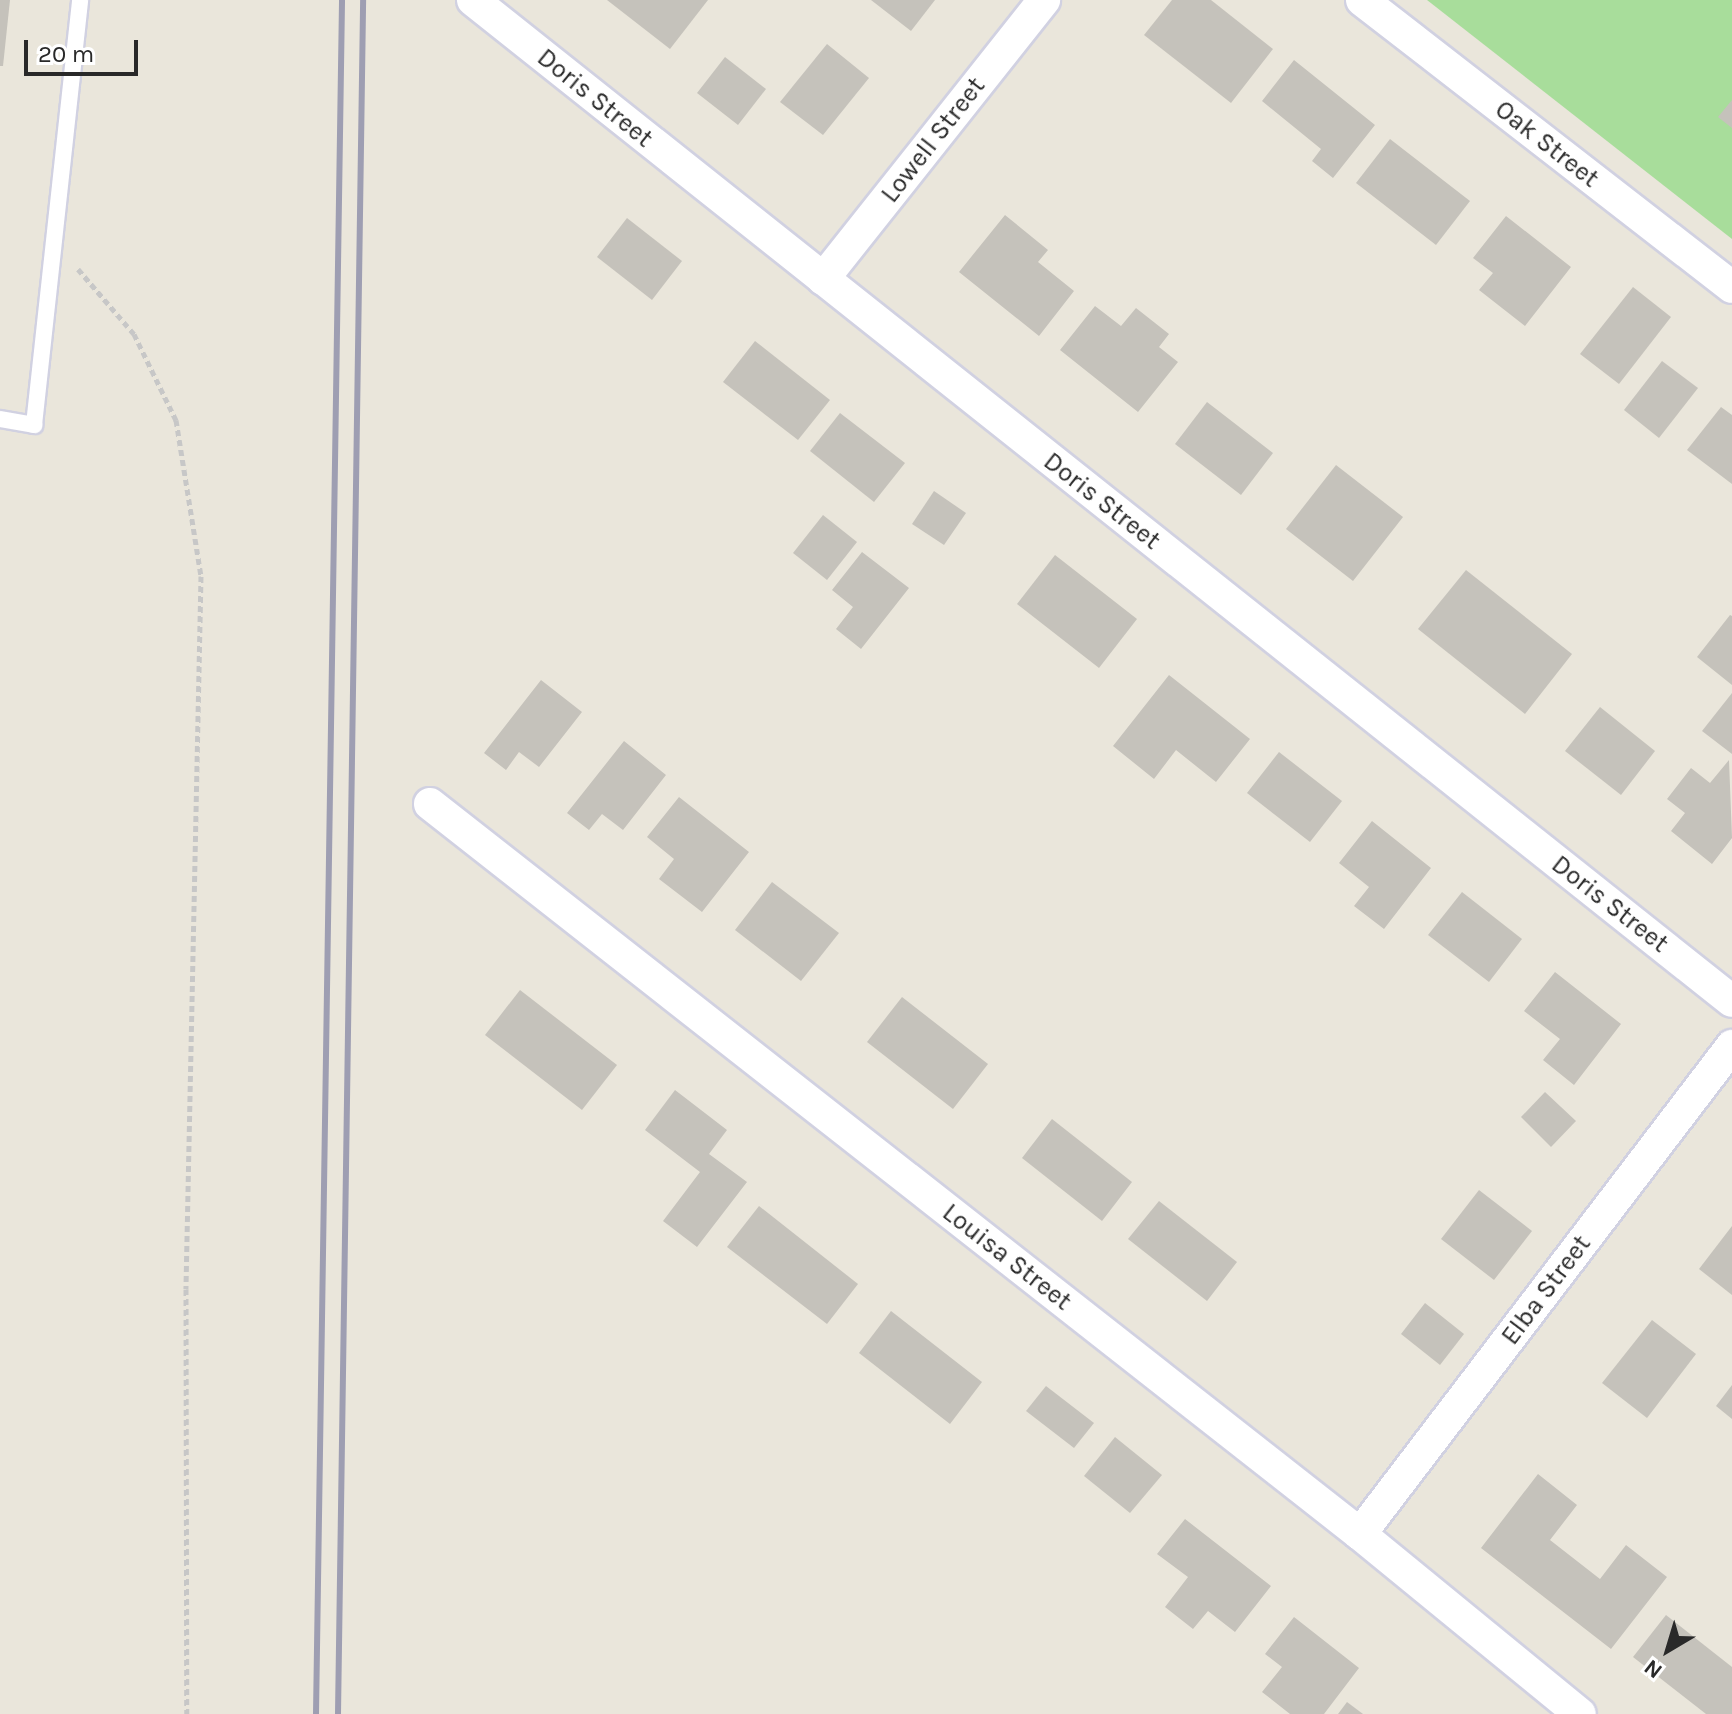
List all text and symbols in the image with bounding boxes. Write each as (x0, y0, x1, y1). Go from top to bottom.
scale bar (28, 24, 142, 74)
text: 20 m (38, 40, 94, 68)
street label: Doris Street (531, 42, 659, 154)
street label: Lowell Street (874, 71, 992, 209)
street label: Oak Street (1489, 94, 1605, 194)
street label: Doris Street (1037, 446, 1167, 556)
street label: Doris Street (1545, 849, 1675, 959)
street label: Louisa Street (936, 1197, 1078, 1317)
street label: Elba Street (1495, 1229, 1597, 1351)
north arrow (1628, 1610, 1708, 1690)
text: N (1639, 1654, 1667, 1684)

